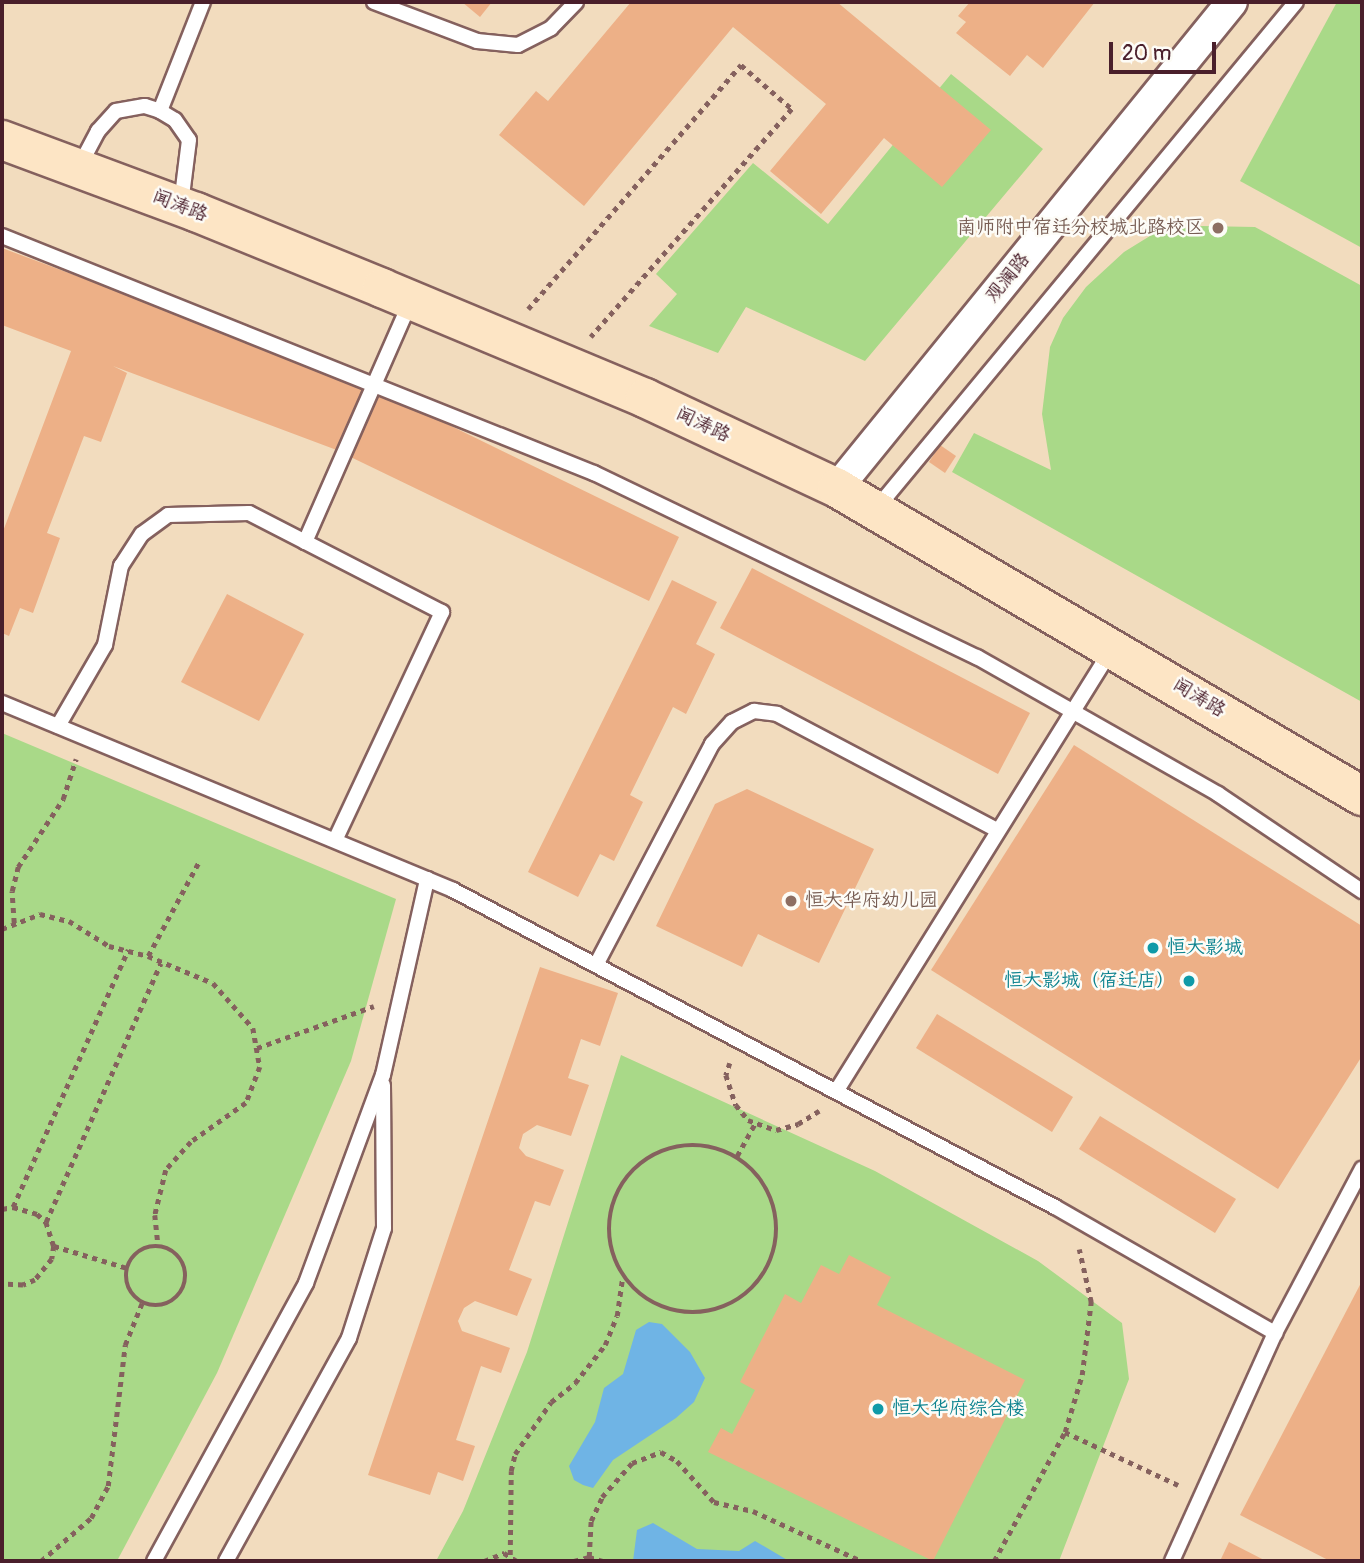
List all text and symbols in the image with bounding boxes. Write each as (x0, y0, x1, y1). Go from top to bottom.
scale bar (1112, 28, 1219, 72)
text: 20 m (1122, 40, 1171, 67)
street label: 闻涛路 (149, 185, 211, 227)
place label: 南师附中宿迁分校城北路校区 (957, 217, 1204, 239)
marker: 南师附中宿迁分校城北路校区 (1210, 220, 1226, 236)
street label: 观澜路 (981, 249, 1035, 307)
street label: 闻涛路 (672, 403, 734, 447)
street label: 闻涛路 (1169, 674, 1229, 722)
place label: 恒大华府幼儿园 (805, 890, 938, 912)
marker: 恒大华府幼儿园 (783, 893, 799, 909)
place label: 恒大影城 (1167, 937, 1243, 959)
marker: 恒大影城 (1145, 940, 1161, 956)
place label: 恒大影城（宿迁店） (1004, 970, 1175, 992)
marker: 恒大影城（宿迁店） (1181, 973, 1197, 989)
place label: 恒大华府综合楼 (892, 1398, 1025, 1420)
marker: 恒大华府综合楼 (870, 1401, 886, 1417)

